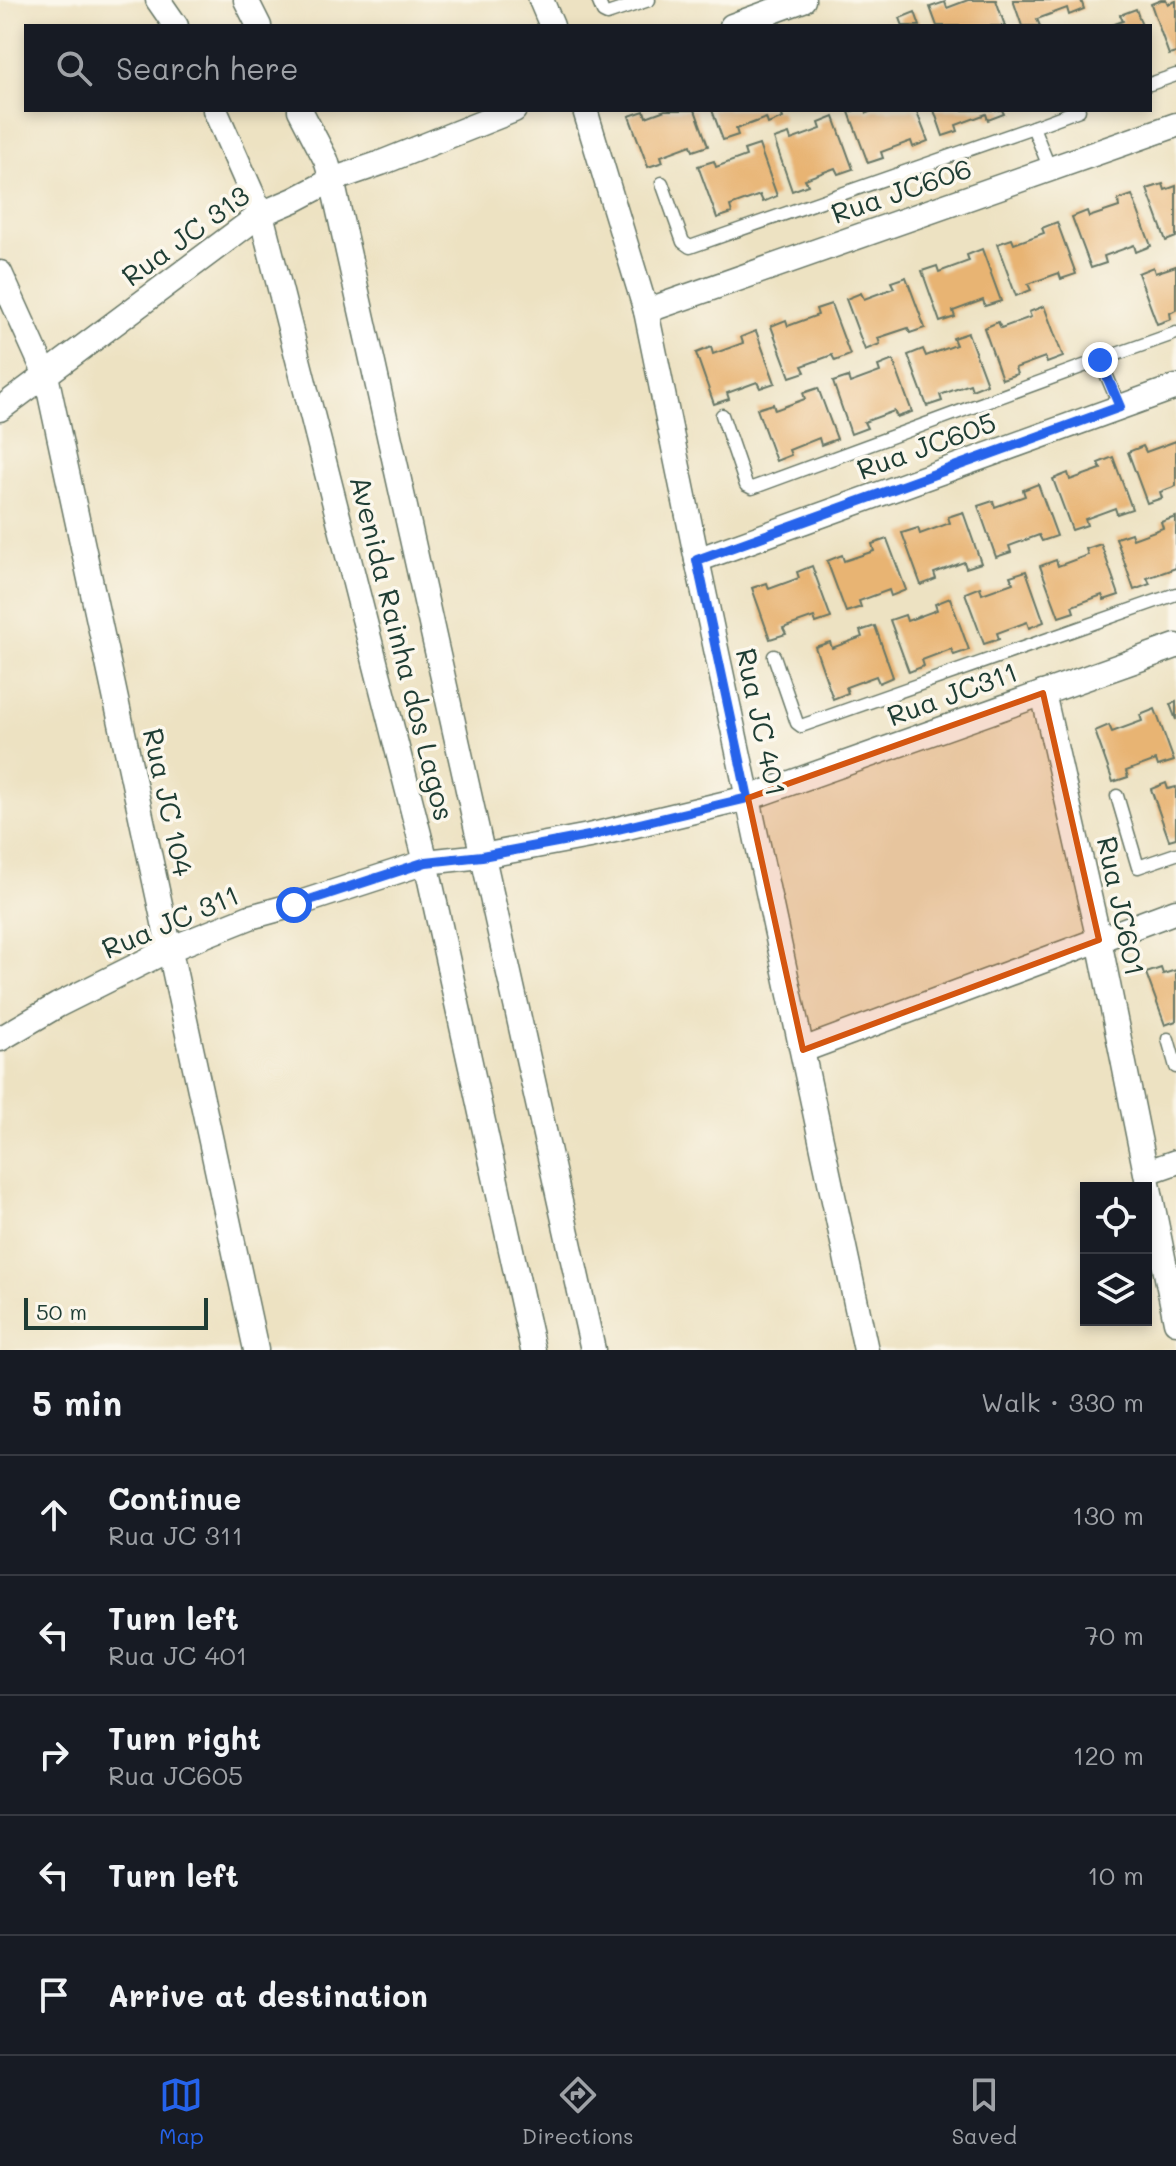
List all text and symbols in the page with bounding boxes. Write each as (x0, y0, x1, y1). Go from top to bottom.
search box (24, 24, 1152, 112)
icon: search (52, 46, 96, 90)
text: Search here (116, 48, 299, 88)
street label: Rua JC606 (826, 149, 976, 231)
street label: Rua JC 313 (114, 177, 256, 293)
route end (1082, 342, 1118, 378)
street label: Rua JC605 (851, 403, 1001, 487)
street label: Avenida Rainha dos Lagos (343, 472, 463, 824)
street label: Rua JC 401 (729, 645, 795, 799)
street label: Rua JC311 (882, 653, 1022, 733)
street label: Rua JC 104 (136, 725, 202, 880)
street label: Rua JC601 (1090, 833, 1154, 979)
street label: Rua JC 311 (96, 876, 244, 966)
route start (276, 887, 312, 923)
map controls (1080, 1182, 1152, 1326)
button: locate (1080, 1182, 1152, 1254)
button: layers (1080, 1254, 1152, 1326)
scale bar (24, 1294, 208, 1330)
text: 50 m (36, 1297, 87, 1326)
text: 5 min (32, 1380, 122, 1425)
text: Walk · 330 m (981, 1385, 1144, 1419)
text: Continue (108, 1478, 241, 1518)
icon: ahead (32, 1493, 76, 1537)
text: 130 m (1072, 1498, 1144, 1532)
text: Rua JC 311 (108, 1518, 243, 1552)
text: Turn left (108, 1598, 239, 1638)
icon: left (32, 1613, 76, 1657)
text: 70 m (1084, 1618, 1144, 1652)
text: Rua JC 401 (108, 1638, 248, 1672)
text: Turn right (108, 1718, 261, 1758)
icon: right (32, 1733, 76, 1777)
text: 120 m (1073, 1738, 1144, 1772)
text: Rua JC605 (108, 1758, 243, 1792)
icon: left (32, 1853, 76, 1897)
text: Turn left (108, 1855, 239, 1895)
text: 10 m (1087, 1858, 1144, 1892)
icon: arrive (32, 1973, 76, 2017)
text: Arrive at destination (108, 1975, 428, 2015)
tab: Map (159, 2073, 204, 2150)
tab: Directions (522, 2073, 634, 2150)
tab: Saved (952, 2073, 1017, 2150)

